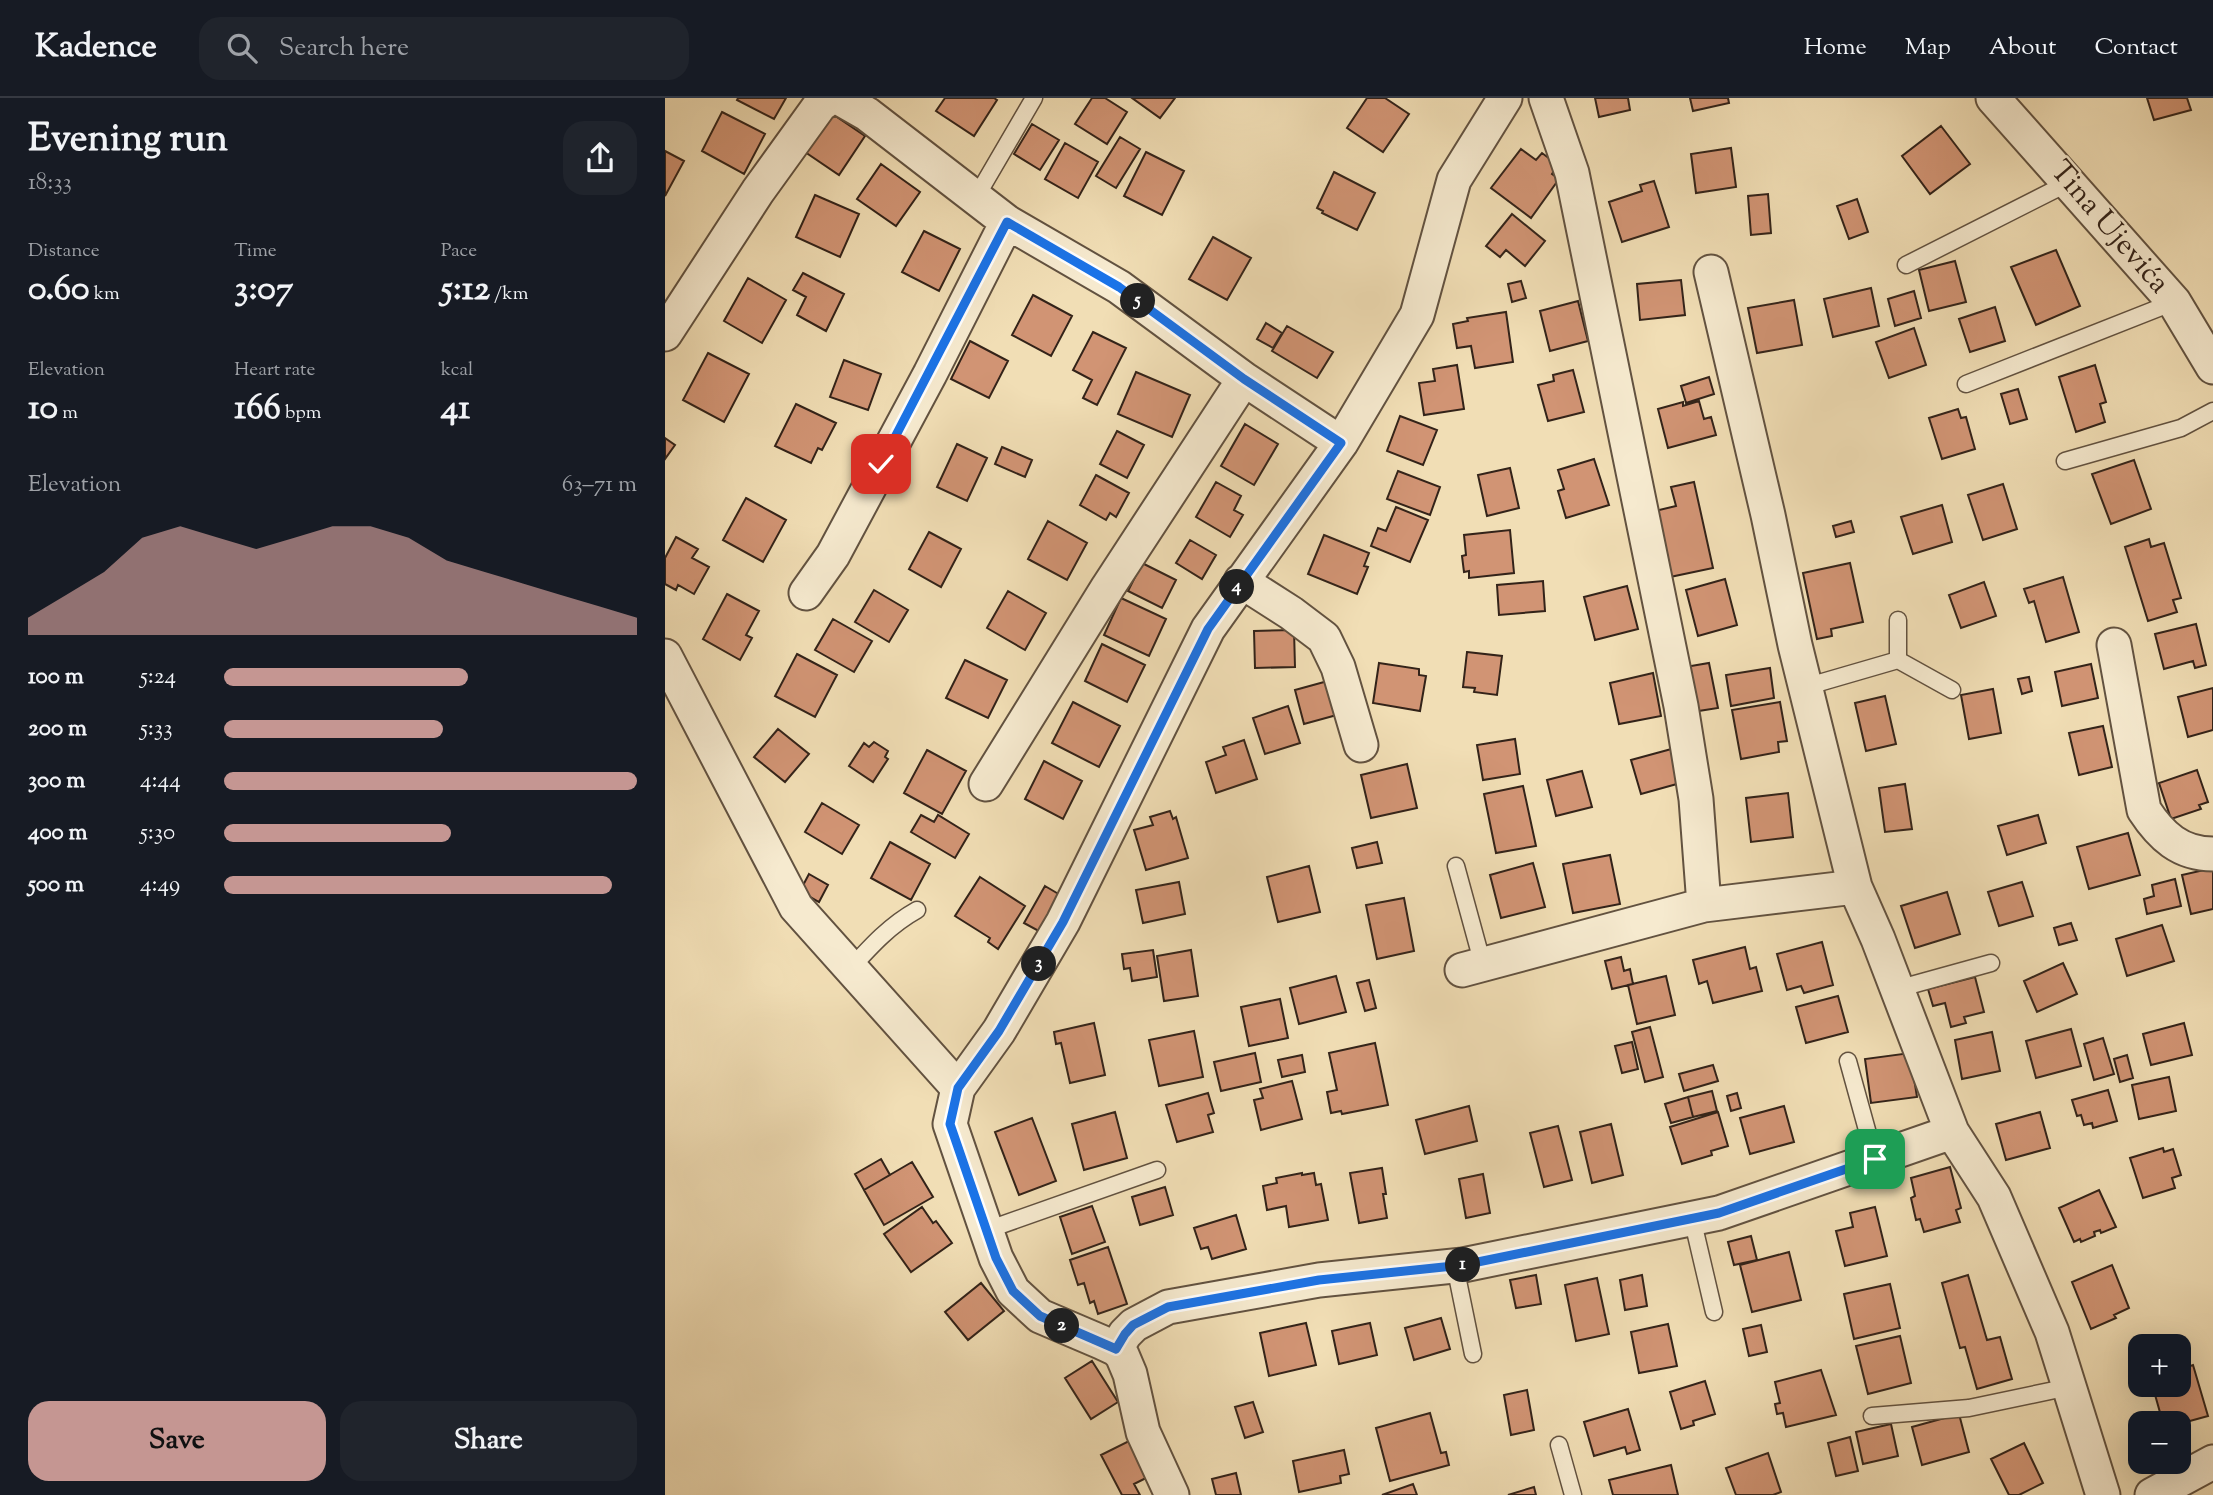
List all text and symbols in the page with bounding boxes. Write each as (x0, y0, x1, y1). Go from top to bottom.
search box (199, 17, 689, 80)
text: Kadence (35, 24, 157, 72)
icon: search (223, 29, 261, 67)
text: Search here (279, 30, 409, 67)
text: Home (1804, 31, 1867, 65)
text: Map (1905, 31, 1951, 65)
text: About (1989, 31, 2056, 65)
text: Contact (2094, 31, 2178, 65)
text: Evening run (28, 114, 228, 168)
button: share (563, 121, 637, 195)
street label: Tina Ujevića (2039, 152, 2179, 304)
text: 18:33 (28, 167, 72, 200)
text: Distance (28, 238, 100, 265)
text: Time (234, 238, 277, 265)
text: Pace (441, 238, 477, 265)
text: 0.60 (28, 265, 90, 316)
text: 3:07 (234, 265, 293, 316)
text: 5:12 (441, 265, 490, 316)
text: km (90, 281, 120, 308)
text: /km (490, 281, 528, 308)
pin: 5 (1121, 284, 1155, 318)
text: 5 (1134, 287, 1141, 314)
text: Elevation (28, 357, 105, 384)
text: Heart rate (234, 357, 315, 384)
text: kcal (441, 357, 473, 384)
text: 10 (28, 384, 58, 435)
text: 166 (234, 384, 281, 435)
text: 41 (441, 384, 470, 435)
text: m (58, 400, 78, 427)
text: bpm (281, 400, 322, 427)
pin (851, 434, 911, 494)
icon: check (862, 445, 900, 483)
text: Elevation (28, 469, 121, 502)
text: 63–71 m (562, 469, 637, 502)
pin: 4 (1219, 570, 1255, 604)
text: 4 (1232, 573, 1241, 600)
text: 100 m (28, 661, 84, 694)
text: 5:24 (140, 661, 176, 694)
text: 200 m (28, 713, 87, 746)
text: 5:33 (140, 713, 172, 746)
text: 300 m (28, 765, 85, 798)
text: 4:44 (140, 765, 181, 798)
text: 400 m (28, 817, 88, 850)
text: 5:30 (140, 817, 175, 850)
text: 500 m (28, 869, 84, 902)
text: 4:49 (140, 869, 180, 902)
pin: 3 (1021, 946, 1057, 982)
text: 3 (1035, 950, 1042, 977)
pin (1845, 1129, 1905, 1189)
icon: arrive (1856, 1140, 1894, 1178)
pin: 1 (1445, 1248, 1481, 1282)
text: 1 (1459, 1251, 1466, 1278)
pin: 2 (1045, 1308, 1079, 1344)
text: 2 (1057, 1312, 1066, 1339)
map controls (2128, 1334, 2191, 1474)
button: + (2128, 1334, 2191, 1397)
button: Save (28, 1401, 326, 1481)
button: Share (340, 1401, 637, 1481)
button: − (2128, 1411, 2191, 1474)

